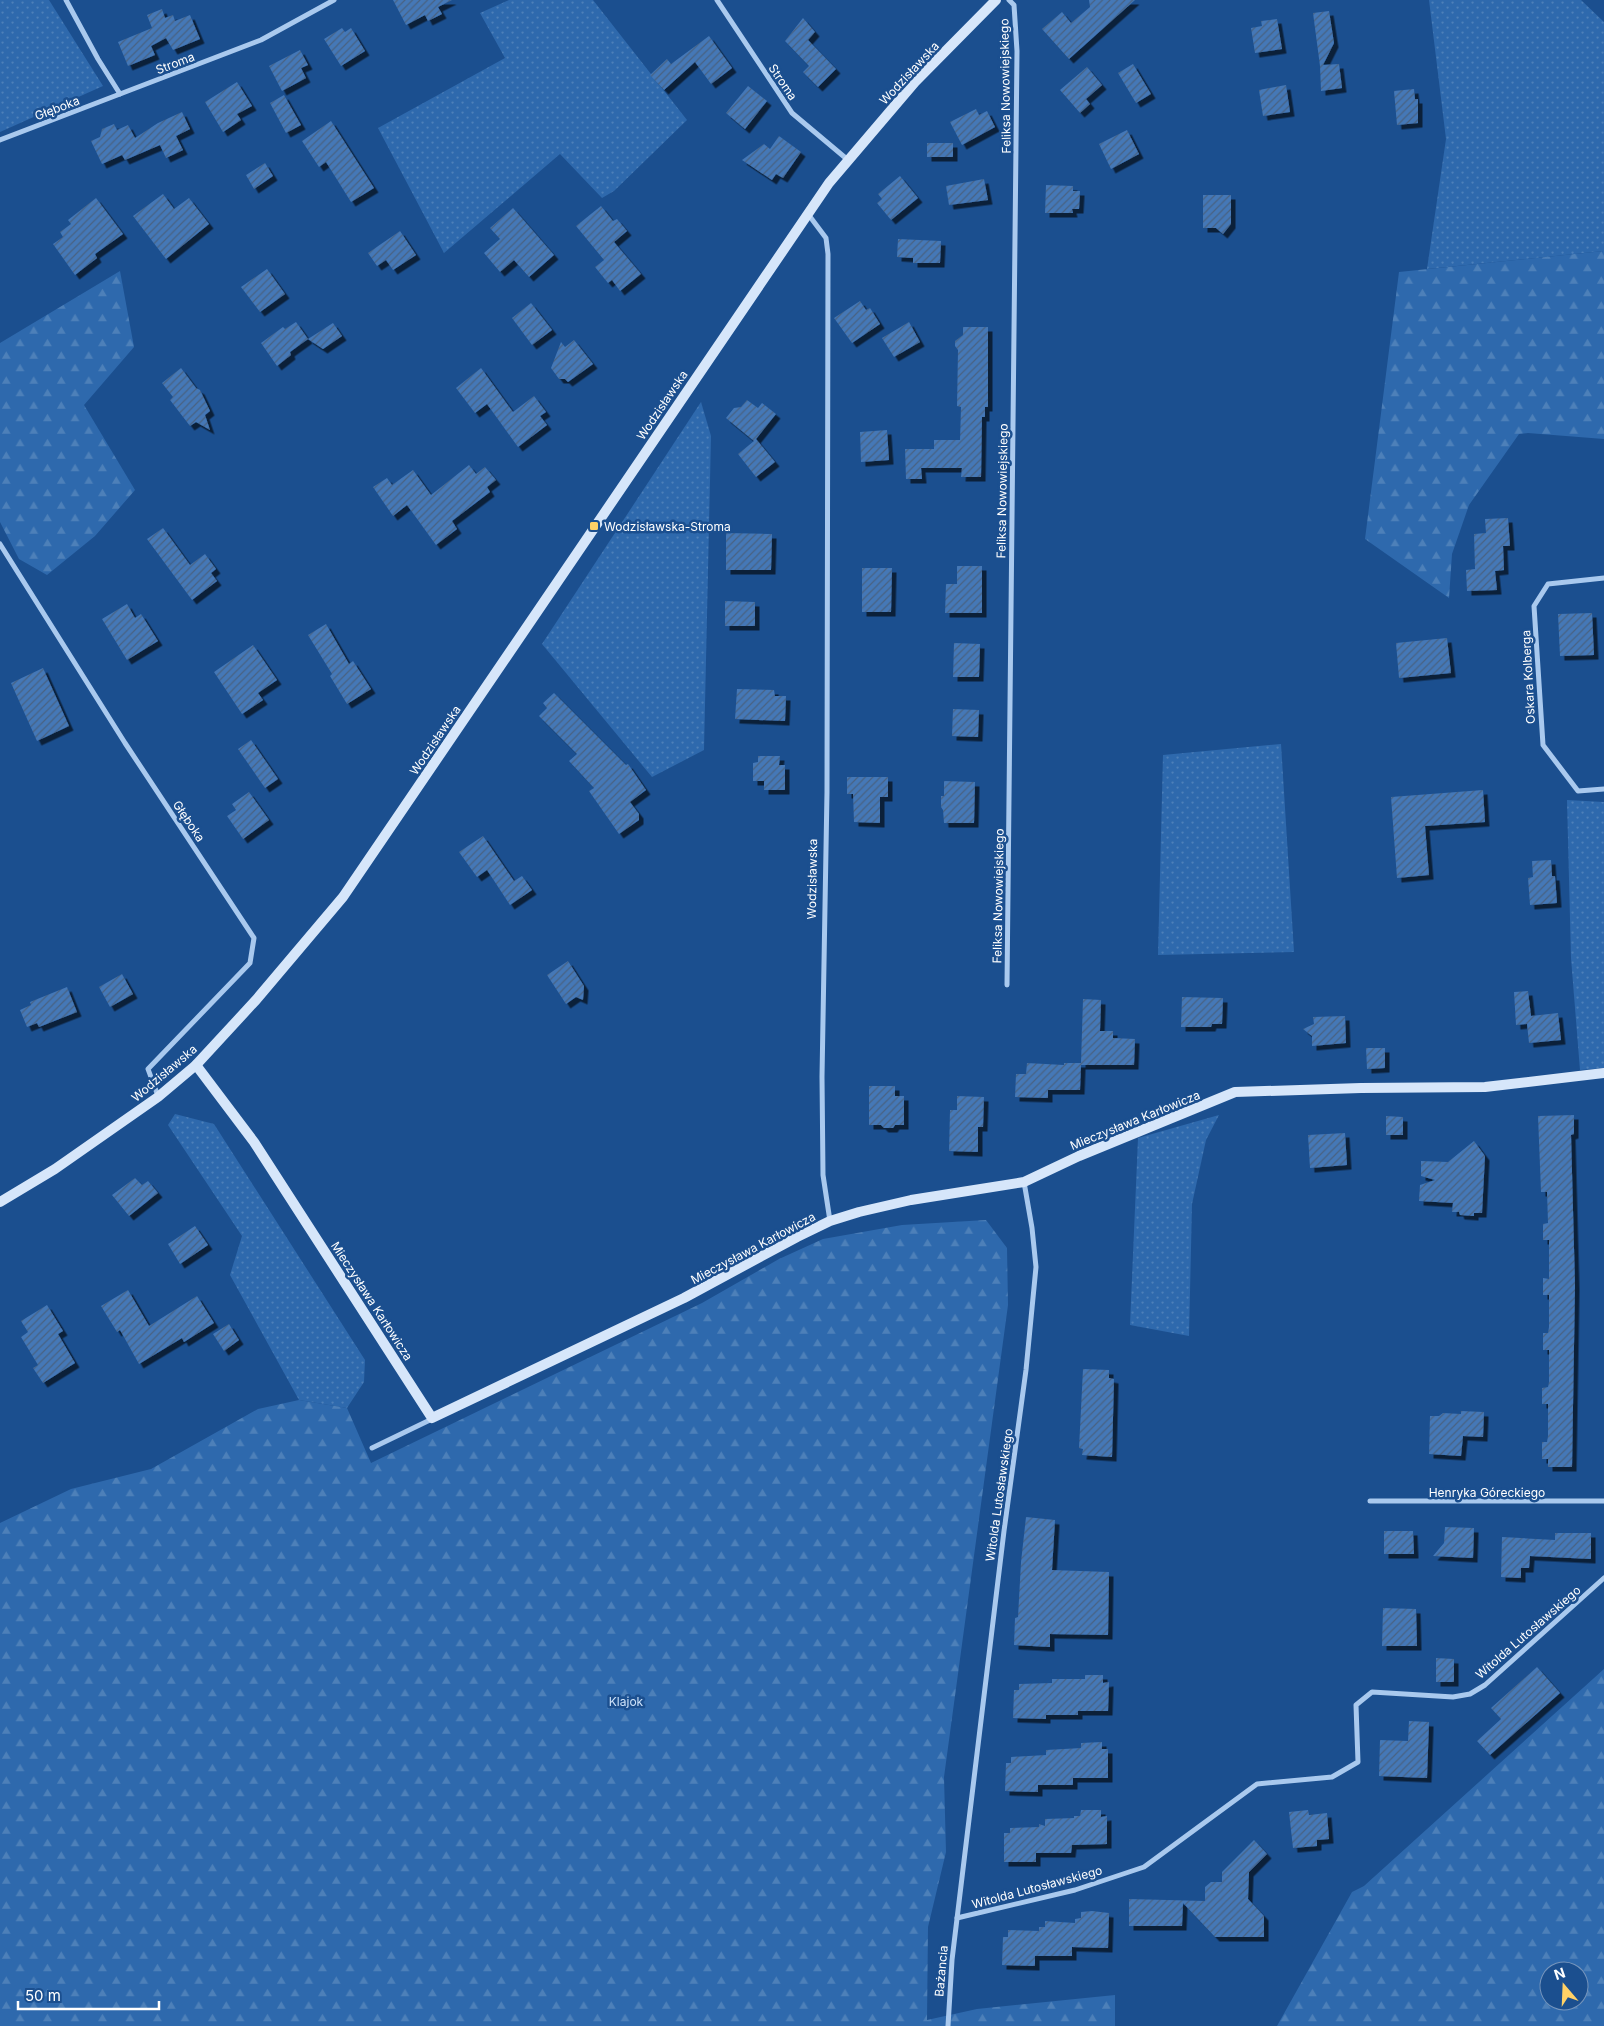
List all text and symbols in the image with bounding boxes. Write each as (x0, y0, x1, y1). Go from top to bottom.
street label: Feliksa Nowowiejskiego (996, 18, 1014, 154)
street label: Wodzisławska (876, 38, 942, 108)
street label: Stroma (153, 49, 197, 77)
street label: Stroma (765, 61, 801, 103)
street label: Głęboka (32, 93, 82, 123)
street label: Wodzisławska (633, 367, 691, 443)
street label: Feliksa Nowowiejskiego (993, 423, 1011, 559)
place label: Wodzisławska-Stroma (604, 519, 731, 534)
marker: Wodzisławska-Stroma (588, 520, 600, 532)
street label: Oskara Kolberga (1518, 630, 1538, 724)
street label: Wodzisławska (406, 702, 464, 778)
street label: Głęboka (170, 797, 208, 845)
street label: Feliksa Nowowiejskiego (989, 828, 1007, 964)
street label: Wodzisławska (804, 839, 820, 919)
street label: Wodzisławska (128, 1041, 200, 1105)
street label: Mieczysława Karłowicza (1068, 1087, 1202, 1153)
street label: Mieczysława Karłowicza (688, 1209, 818, 1287)
street label: Mieczysława Karłowicza (328, 1239, 416, 1363)
street label: Witolda Lutosławskiego (982, 1428, 1016, 1562)
street label: Henryka Góreckiego (1429, 1485, 1545, 1500)
street label: Witolda Lutosławskiego (1472, 1582, 1584, 1682)
park label: Klajok (609, 1694, 644, 1709)
street label: Witolda Lutosławskiego (970, 1862, 1104, 1912)
street label: Bażancia (931, 1945, 951, 1997)
north arrow (1539, 1961, 1589, 2011)
text: N (1552, 1963, 1567, 1983)
scale bar (18, 1978, 159, 2010)
text: 50 m (25, 1986, 61, 2005)

